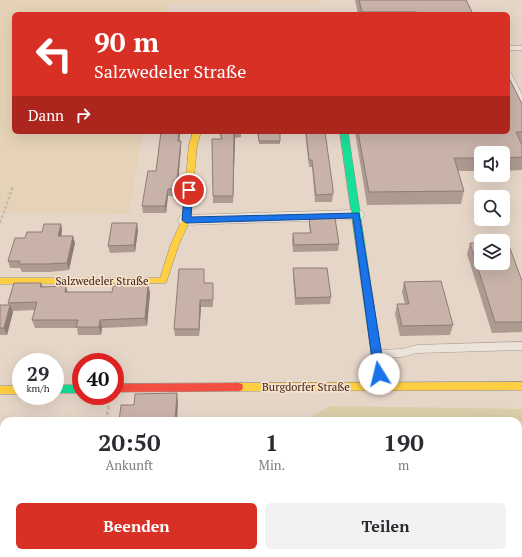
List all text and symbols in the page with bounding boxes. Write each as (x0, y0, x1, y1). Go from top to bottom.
text: 90 m (94, 23, 159, 60)
icon: left (28, 28, 80, 80)
text: Salzwedeler Straße (94, 59, 246, 83)
icon: right (72, 104, 94, 126)
text: Dann (28, 105, 64, 125)
map controls (474, 146, 510, 270)
button: sound (474, 146, 510, 182)
pin (172, 173, 206, 207)
icon: arrive (178, 179, 200, 201)
button: search (474, 190, 510, 226)
button: layers (474, 234, 510, 270)
street label: Salzwedeler Straße (55, 274, 149, 288)
speed limit sign: 40 (72, 353, 124, 405)
position arrow (358, 353, 400, 395)
text: 29 (27, 360, 49, 387)
street label: Burgdorfer Straße (262, 380, 350, 394)
text: km/h (26, 382, 50, 395)
text: 20:50 (98, 426, 161, 458)
text: 1 (265, 426, 279, 458)
text: 190 (383, 426, 424, 458)
text: Ankunft (105, 456, 153, 474)
text: Min. (259, 456, 285, 474)
text: m (398, 456, 409, 474)
button: Beenden (16, 503, 257, 549)
button: Teilen (265, 503, 506, 549)

